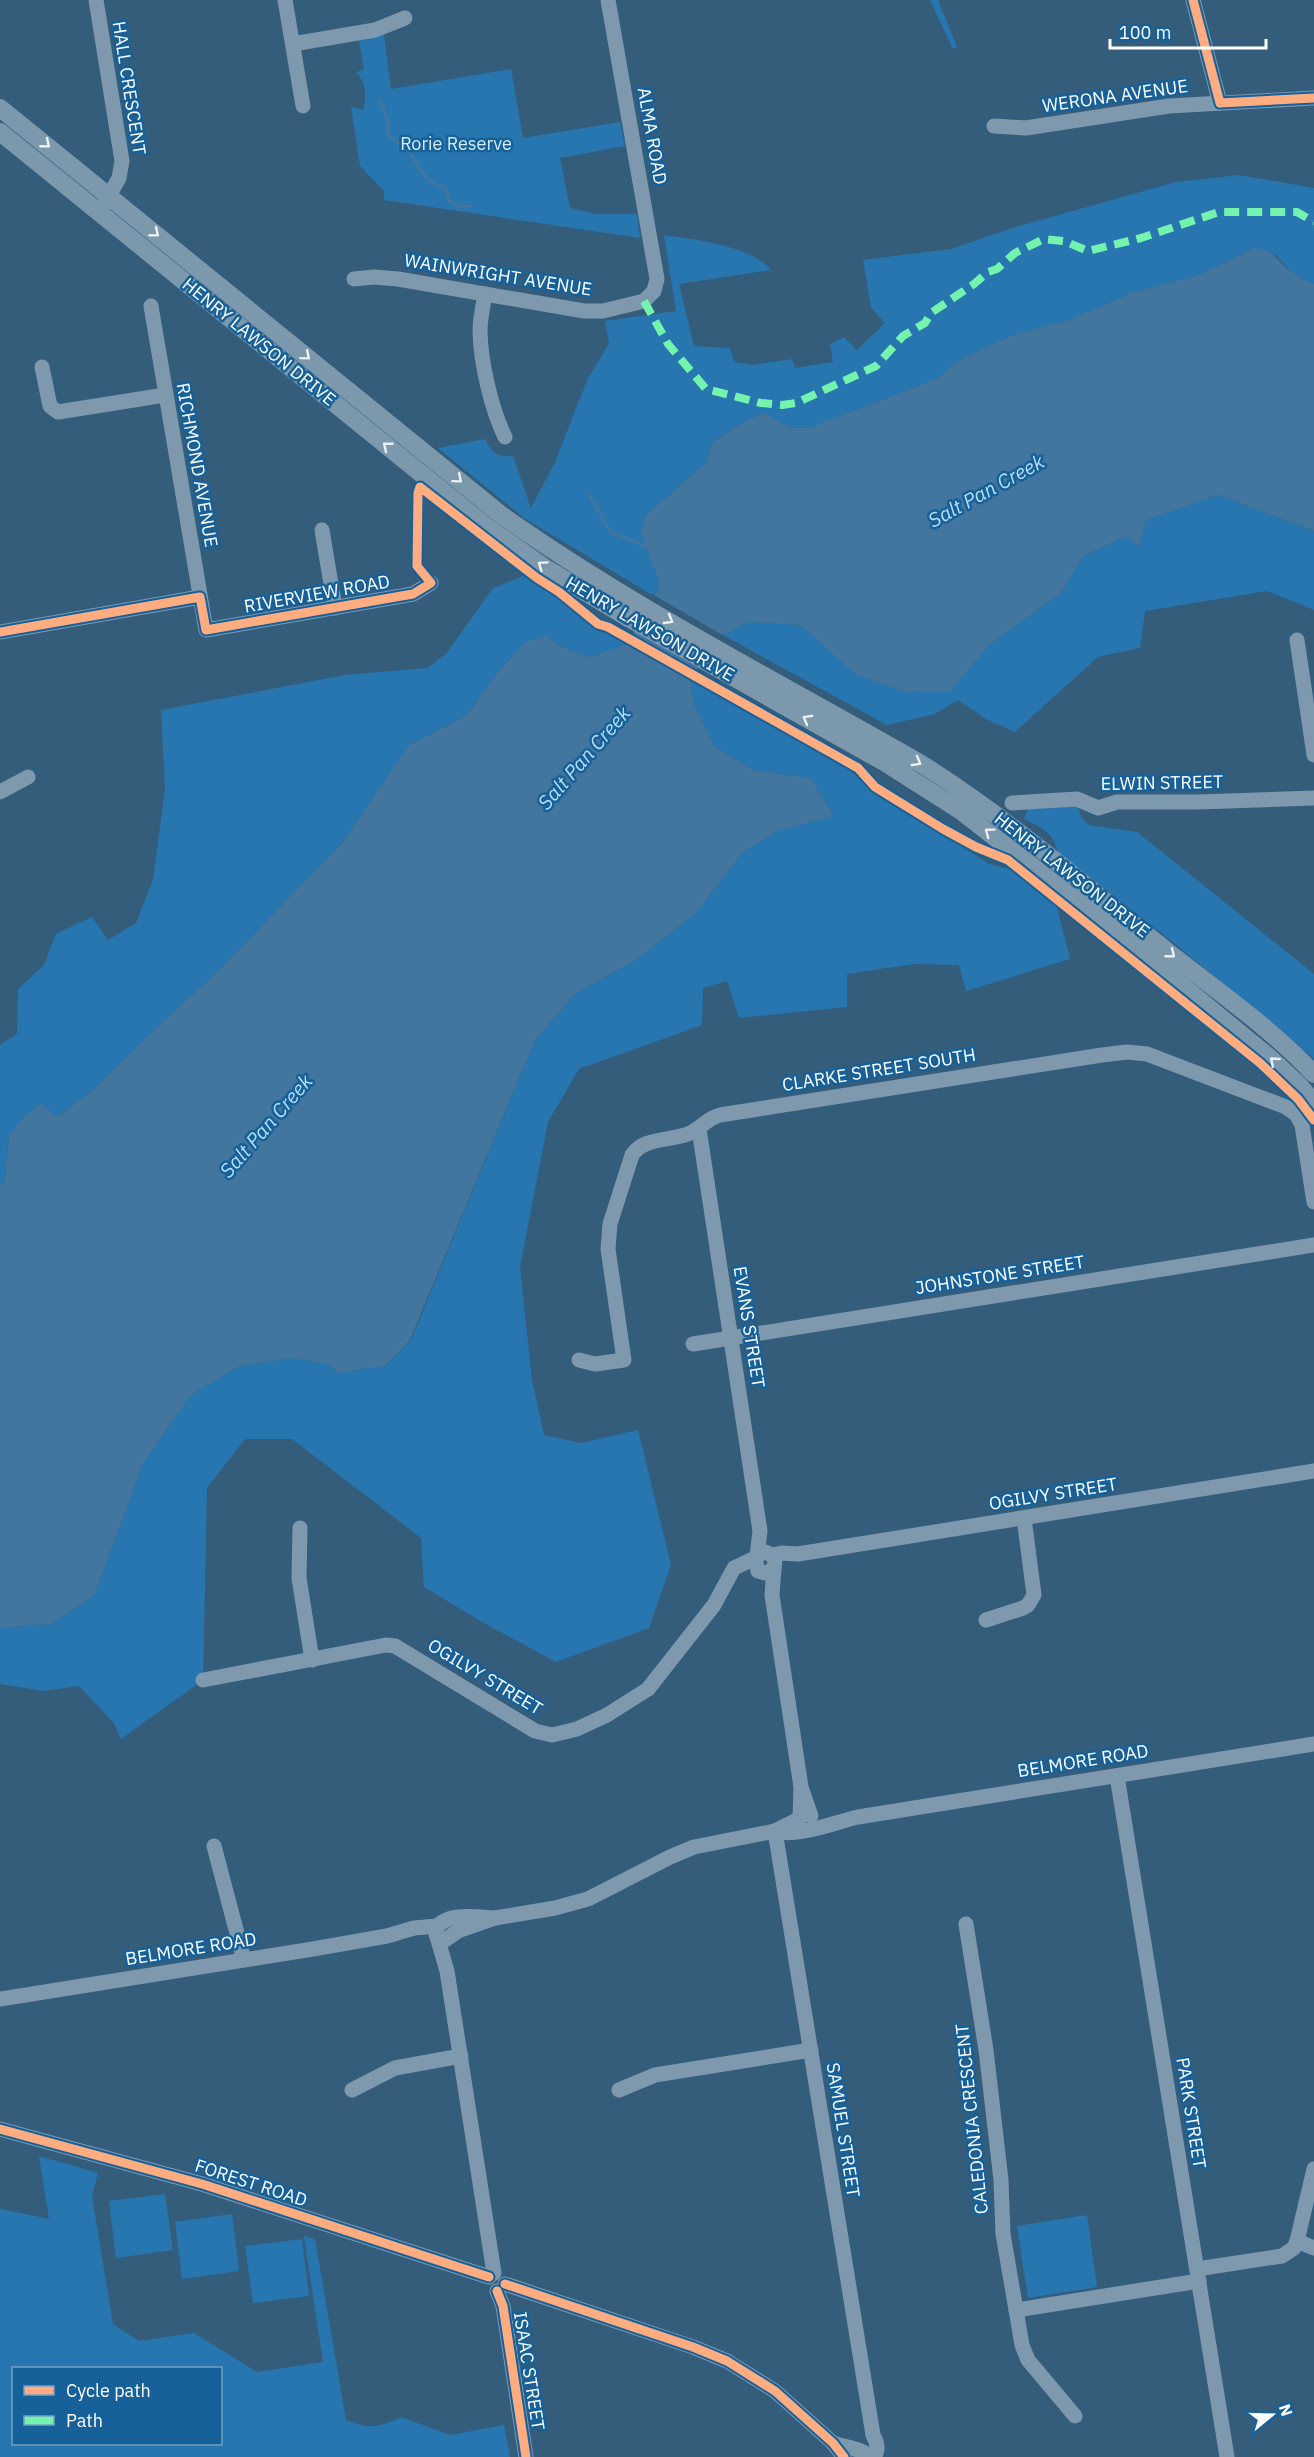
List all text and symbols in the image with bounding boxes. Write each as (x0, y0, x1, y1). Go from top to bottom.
scale bar (1110, 12, 1266, 50)
street label: HALL CRESCENT (108, 20, 151, 156)
text: 100 m (1119, 21, 1171, 44)
street label: WERONA AVENUE (1041, 74, 1189, 117)
street label: ALMA ROAD (633, 85, 672, 186)
park label: Rorie Reserve (400, 132, 512, 155)
one-way arrow (39, 137, 50, 148)
one-way arrow (148, 225, 159, 236)
street label: WAINWRIGHT AVENUE (403, 248, 594, 301)
street label: HENRY LAWSON DRIVE (178, 273, 341, 411)
one-way arrow (299, 349, 310, 360)
street label: RICHMOND AVENUE (172, 381, 223, 549)
one-way arrow (383, 442, 394, 453)
water label: Salt Pan Creek (923, 447, 1049, 534)
one-way arrow (451, 472, 462, 483)
one-way arrow (537, 561, 548, 572)
street label: RIVERVIEW ROAD (242, 569, 392, 618)
street label: HENRY LAWSON DRIVE (562, 571, 739, 686)
one-way arrow (663, 613, 673, 624)
water label: Salt Pan Creek (531, 700, 636, 815)
one-way arrow (803, 715, 813, 726)
one-way arrow (911, 755, 921, 766)
street label: ELWIN STREET (1101, 770, 1223, 795)
street label: HENRY LAWSON DRIVE (990, 807, 1155, 942)
one-way arrow (985, 829, 996, 840)
one-way arrow (1165, 947, 1176, 958)
street label: CLARKE STREET SOUTH (780, 1043, 977, 1096)
one-way arrow (1270, 1057, 1281, 1068)
water label: Salt Pan Creek (213, 1068, 318, 1183)
street label: JOHNSTONE STREET (914, 1250, 1086, 1299)
street label: EVANS STREET (729, 1264, 770, 1389)
street label: OGILVY STREET (987, 1472, 1119, 1515)
street label: OGILVY STREET (424, 1633, 547, 1720)
street label: BELMORE ROAD (1016, 1739, 1150, 1782)
street label: BELMORE ROAD (124, 1927, 258, 1970)
street label: CALEDONIA CRESCENT (950, 2023, 993, 2215)
street label: PARK STREET (1171, 2056, 1212, 2170)
street label: SAMUEL STREET (822, 2061, 865, 2199)
street label: FOREST ROAD (192, 2154, 310, 2211)
street label: ISAAC STREET (509, 2310, 550, 2432)
legend (12, 2367, 222, 2445)
text: Cycle path (66, 2379, 151, 2402)
north arrow (1242, 2385, 1302, 2445)
text: N (1275, 2401, 1298, 2419)
text: Path (66, 2409, 103, 2432)

